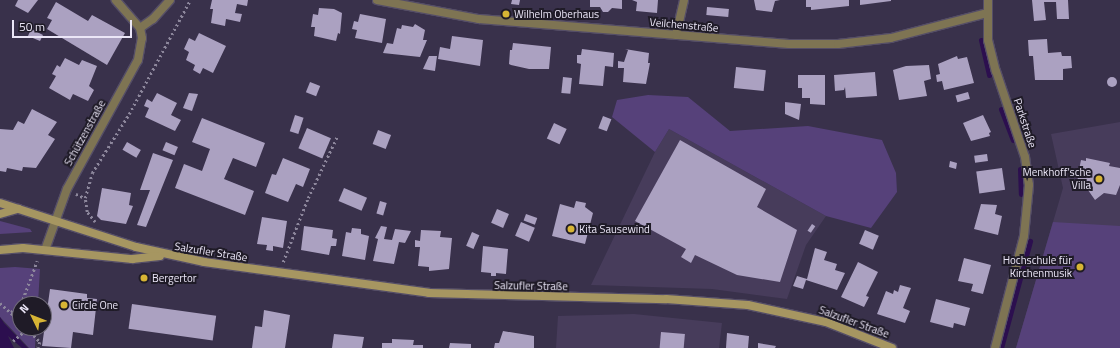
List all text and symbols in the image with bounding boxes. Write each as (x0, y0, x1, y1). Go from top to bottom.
place label: Wilhelm Oberhaus (514, 7, 599, 21)
marker: Wilhelm Oberhaus (501, 9, 511, 19)
scale bar (14, 12, 134, 38)
street label: Veilchenstraße (649, 15, 719, 35)
text: 50 m (19, 17, 45, 36)
street label: Parkstraße (1011, 97, 1039, 149)
street label: Schützenstraße (62, 98, 108, 168)
place label: Menkhoff'sche Villa (1022, 166, 1091, 192)
marker: Menkhoff'sche Villa (1094, 174, 1104, 184)
place label: Kita Sausewind (579, 222, 650, 236)
marker: Kita Sausewind (566, 224, 576, 234)
street label: Salzufler Straße (174, 240, 248, 264)
place label: Hochschule für Kirchenmusik (1003, 254, 1072, 280)
marker: Hochschule für Kirchenmusik (1075, 262, 1085, 272)
place label: Bergertor (152, 271, 197, 285)
marker: Bergertor (139, 273, 149, 283)
street label: Salzufler Straße (494, 279, 568, 293)
north arrow (12, 296, 52, 336)
place label: Circle One (72, 298, 118, 312)
text: N (16, 300, 32, 317)
marker: Circle One (59, 300, 69, 310)
street label: Salzufler Straße (817, 303, 891, 341)

